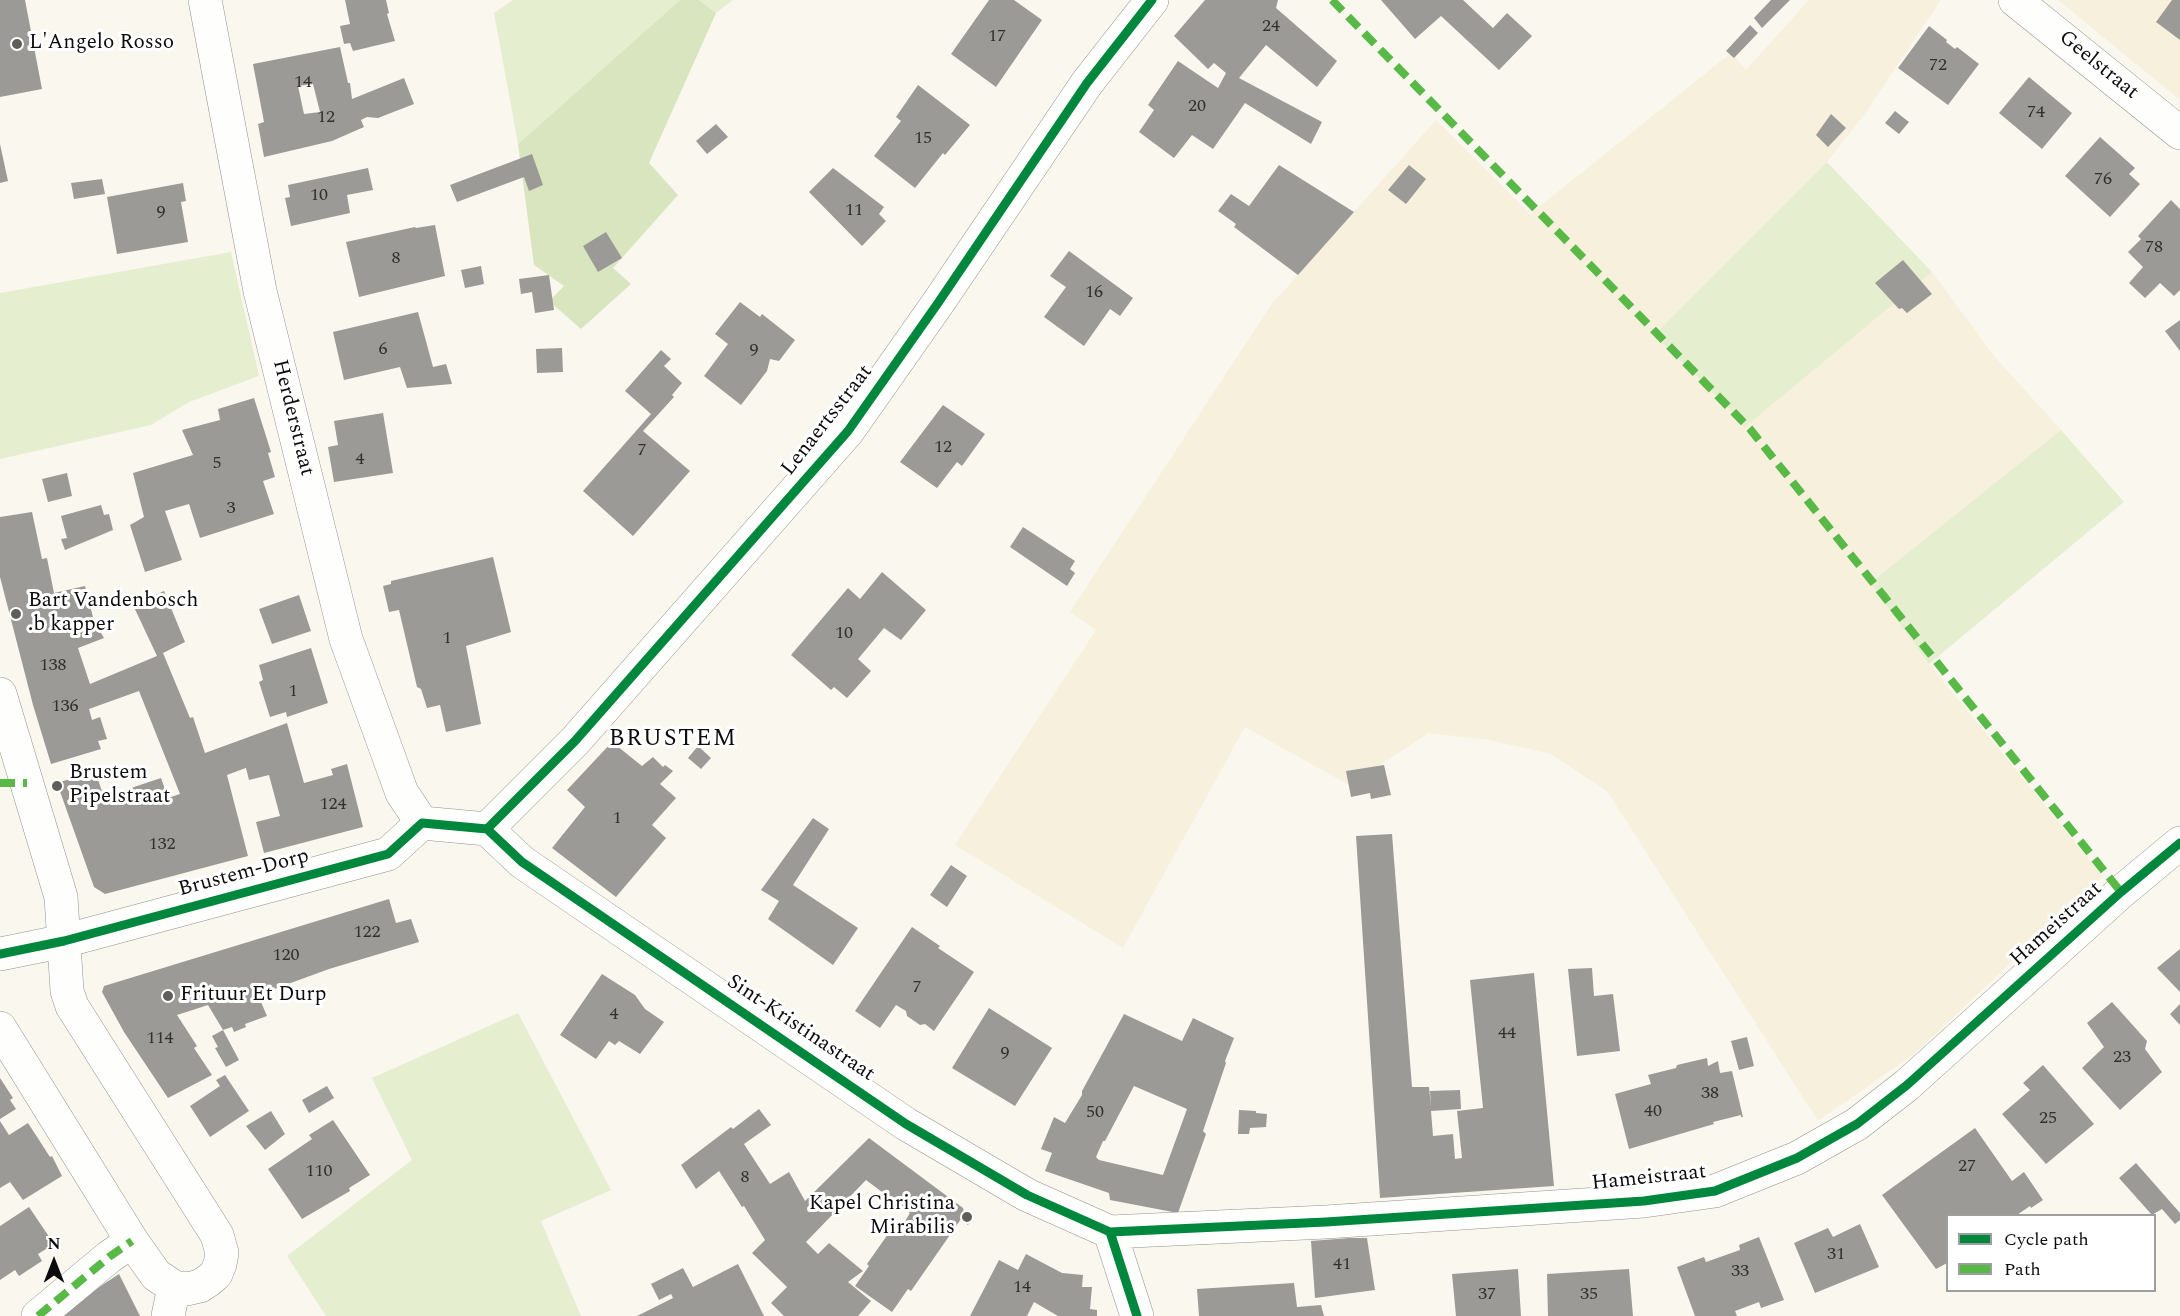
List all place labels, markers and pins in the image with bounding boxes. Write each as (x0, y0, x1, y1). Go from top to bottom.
place label: L'Angelo Rosso (29, 31, 174, 57)
marker: L'Angelo Rosso (10, 37, 24, 51)
place label: Bart Vandenbosch .b kapper (28, 589, 199, 639)
marker: Bart Vandenbosch .b kapper (9, 607, 23, 621)
place label: Brustem Pipelstraat (69, 761, 170, 811)
marker: Brustem Pipelstraat (50, 779, 64, 793)
place label: Frituur Et Durp (180, 983, 326, 1009)
marker: Frituur Et Durp (161, 989, 175, 1003)
place label: Kapel Christina Mirabilis (809, 1192, 955, 1242)
marker: Kapel Christina Mirabilis (960, 1210, 974, 1224)

